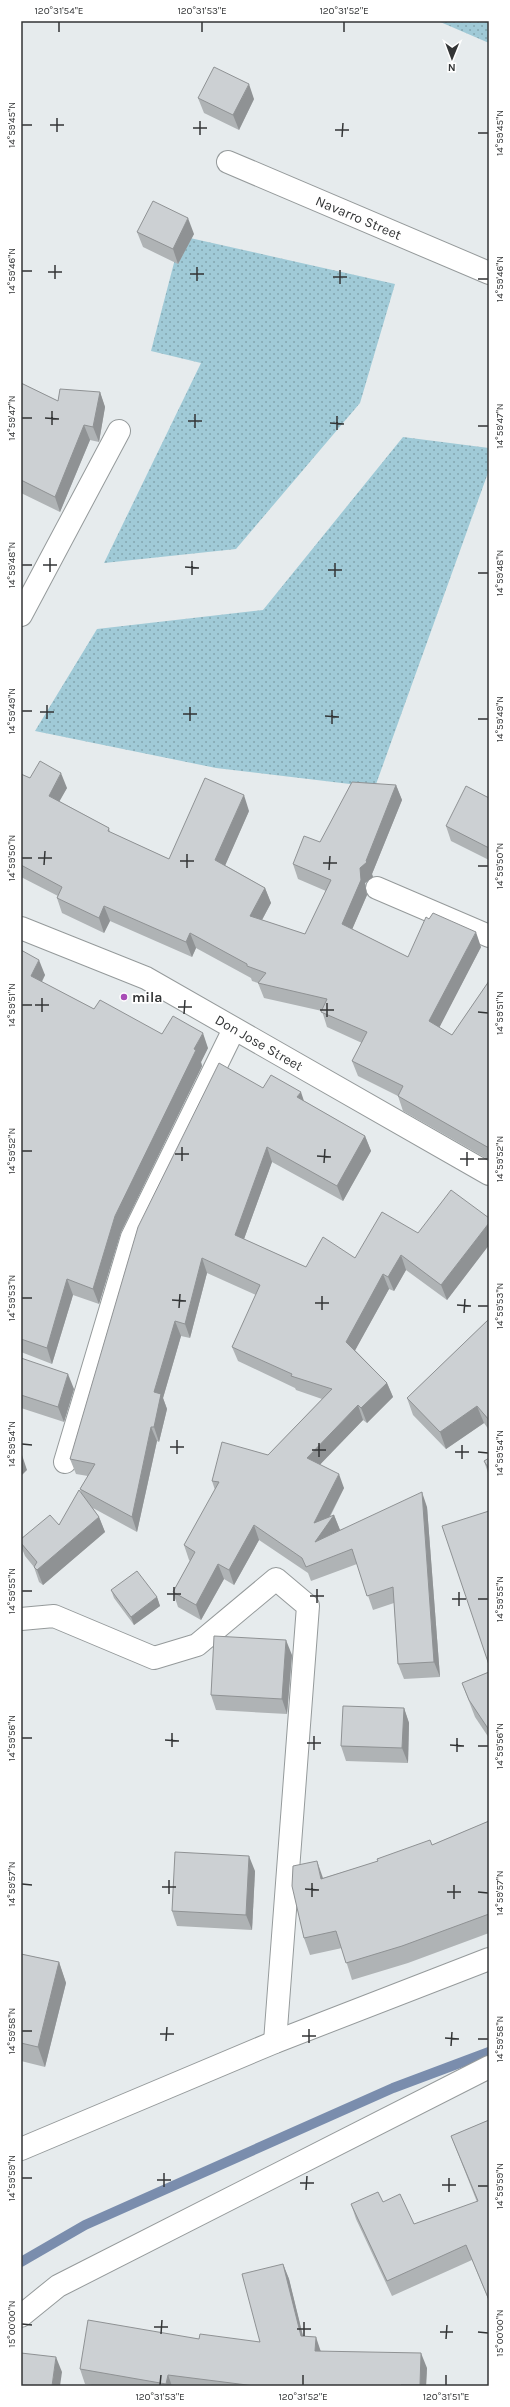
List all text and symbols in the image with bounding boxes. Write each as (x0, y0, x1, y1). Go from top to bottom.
text: 120°31'54"E (35, 5, 83, 17)
text: 120°31'53"E (177, 5, 227, 17)
text: 120°31'52"E (319, 5, 369, 17)
north arrow (432, 38, 472, 78)
text: N (448, 61, 456, 74)
text: 14°59'45"N (6, 102, 18, 148)
text: 14°59'45"N (494, 110, 506, 156)
street label: Navarro Street (313, 192, 404, 244)
text: 14°59'46"N (6, 248, 18, 294)
text: 14°59'46"N (494, 256, 506, 302)
text: 14°59'47"N (6, 395, 18, 441)
text: 14°59'47"N (494, 403, 506, 449)
text: 14°59'48"N (6, 542, 18, 588)
text: 14°59'48"N (494, 550, 506, 596)
text: 14°59'49"N (6, 688, 18, 734)
text: 14°59'49"N (494, 696, 506, 742)
text: 14°59'50"N (6, 835, 18, 881)
text: 14°59'50"N (494, 843, 506, 889)
text: 14°59'51"N (6, 983, 18, 1027)
place label: mila (132, 989, 162, 1006)
text: 14°59'51"N (494, 991, 506, 1035)
marker: mila (119, 992, 129, 1002)
street label: Don Jose Street (212, 1011, 306, 1075)
text: 14°59'52"N (6, 1128, 18, 1174)
text: 14°59'52"N (494, 1136, 506, 1182)
text: 14°59'53"N (6, 1275, 18, 1321)
text: 14°59'53"N (494, 1283, 506, 1329)
text: 14°59'54"N (6, 1421, 18, 1467)
text: 14°59'54"N (494, 1430, 506, 1476)
text: 14°59'55"N (6, 1568, 18, 1614)
text: 14°59'55"N (494, 1576, 506, 1622)
text: 14°59'56"N (6, 1715, 18, 1761)
text: 14°59'56"N (494, 1723, 506, 1769)
text: 14°59'57"N (6, 1861, 18, 1907)
text: 14°59'57"N (494, 1870, 506, 1916)
text: 14°59'58"N (6, 2008, 18, 2054)
text: 14°59'58"N (494, 2016, 506, 2062)
text: 14°59'59"N (6, 2155, 18, 2201)
text: 14°59'59"N (494, 2163, 506, 2209)
text: 15°00'00"N (6, 2300, 18, 2348)
text: 15°00'00"N (494, 2309, 506, 2357)
text: 120°31'53"E (135, 2391, 185, 2403)
text: 120°31'52"E (278, 2391, 328, 2403)
text: 120°31'51"E (423, 2391, 469, 2403)

